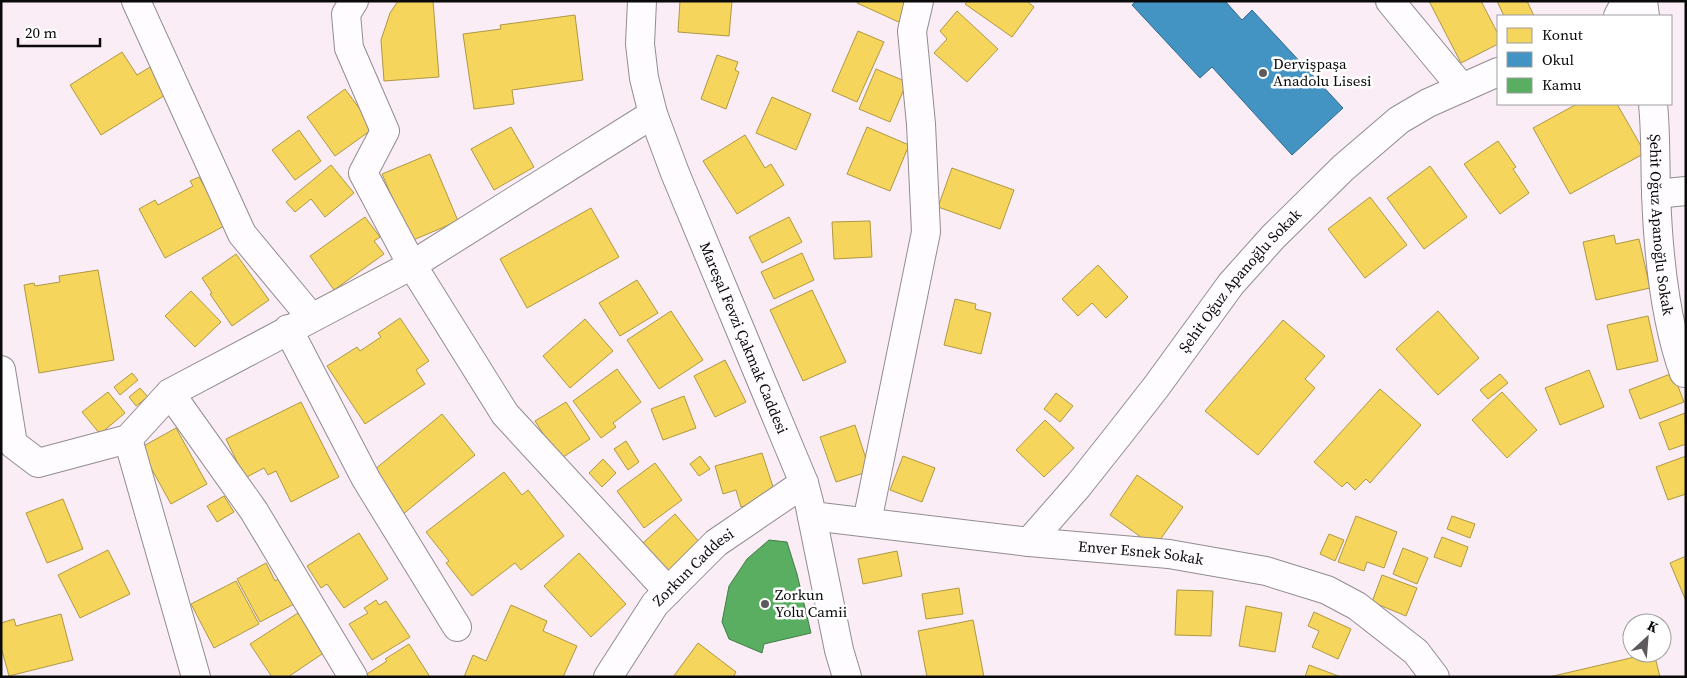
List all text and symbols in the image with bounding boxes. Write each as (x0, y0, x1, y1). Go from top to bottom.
scale bar (18, 15, 100, 47)
legend (1497, 15, 1672, 105)
text: 20 m (25, 22, 57, 43)
text: Konut (1542, 24, 1583, 45)
text: Okul (1542, 49, 1575, 70)
place label: Dervişpaşa Anadolu Lisesi (1273, 53, 1371, 91)
marker: Dervişpaşa Anadolu Lisesi (1257, 67, 1269, 79)
text: Kamu (1542, 74, 1582, 95)
street label: Şehit Oğuz Apanoğlu Sokak (1645, 134, 1679, 318)
street label: Şehit Oğuz Apanoğlu Sokak (1173, 203, 1306, 357)
street label: Mareşal Fevzi Çakmak Caddesi (695, 239, 793, 437)
street label: Zorkun Caddesi (648, 523, 738, 611)
street label: Enver Esnek Sokak (1077, 535, 1206, 570)
place label: Zorkun Yolu Camii (775, 584, 847, 622)
marker: Zorkun Yolu Camii (759, 598, 771, 610)
north arrow (1622, 613, 1672, 663)
text: K (1644, 615, 1662, 638)

